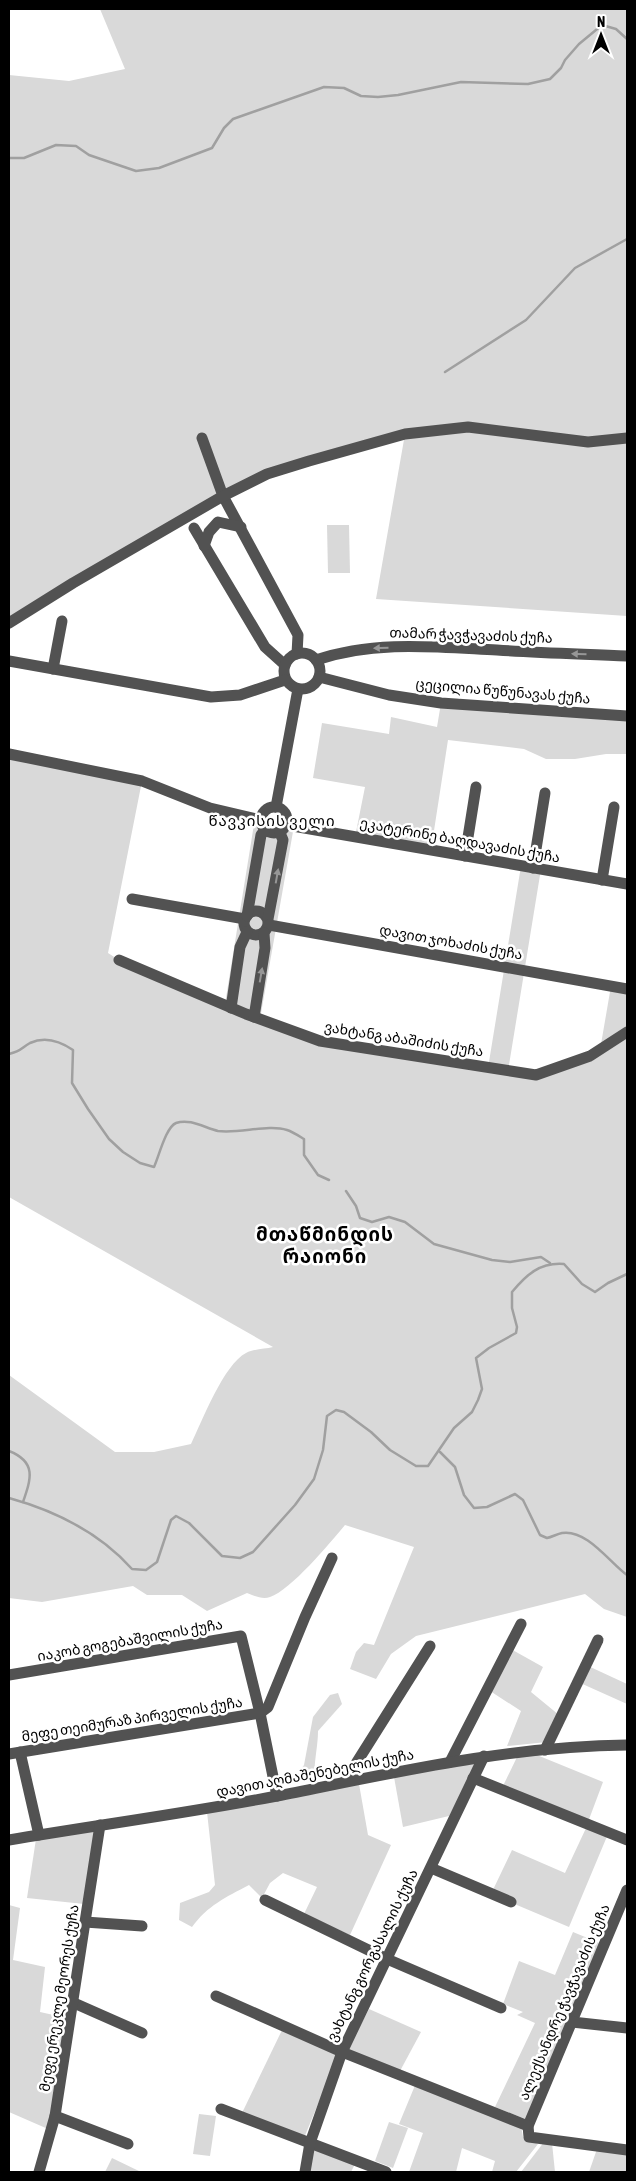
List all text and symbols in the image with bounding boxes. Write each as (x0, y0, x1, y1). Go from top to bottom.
north arrow (576, 10, 626, 60)
text: N (597, 14, 605, 30)
street label: თამარ ჭავჭავაძის ქუჩა (389, 624, 553, 647)
one-way arrow (373, 644, 389, 652)
one-way arrow (570, 650, 586, 658)
street label: ცეცილია წუწუნავას ქუჩა (415, 675, 591, 708)
district label: წავკისის ველი (208, 812, 336, 830)
street label: ეკატერინე ბაღდავაძის ქუჩა (359, 815, 561, 866)
one-way arrow (273, 867, 281, 883)
street label: დავით ჯოხაძის ქუჩა (378, 922, 524, 963)
one-way arrow (257, 967, 265, 983)
street label: ვახტანგ აბაშიძის ქუჩა (323, 1019, 485, 1060)
district label: მთაწმინდის რაიონი (256, 1223, 394, 1267)
street label: იაკობ გოგებაშვილის ქუჩა (36, 1616, 224, 1665)
street label: მეფე თეიმურაზ პირველის ქუჩა (21, 1694, 244, 1745)
street label: დავით აღმაშენებელის ქუჩა (215, 1746, 415, 1801)
street label: ვახტანგ გორგასალის ქუჩა (323, 1866, 422, 2044)
street label: ალექსანდრე ჭავჭავაძის ქუჩა (515, 1902, 614, 2103)
street label: მეფე ერეკლე მეორეს ქუჩა (36, 1903, 83, 2093)

